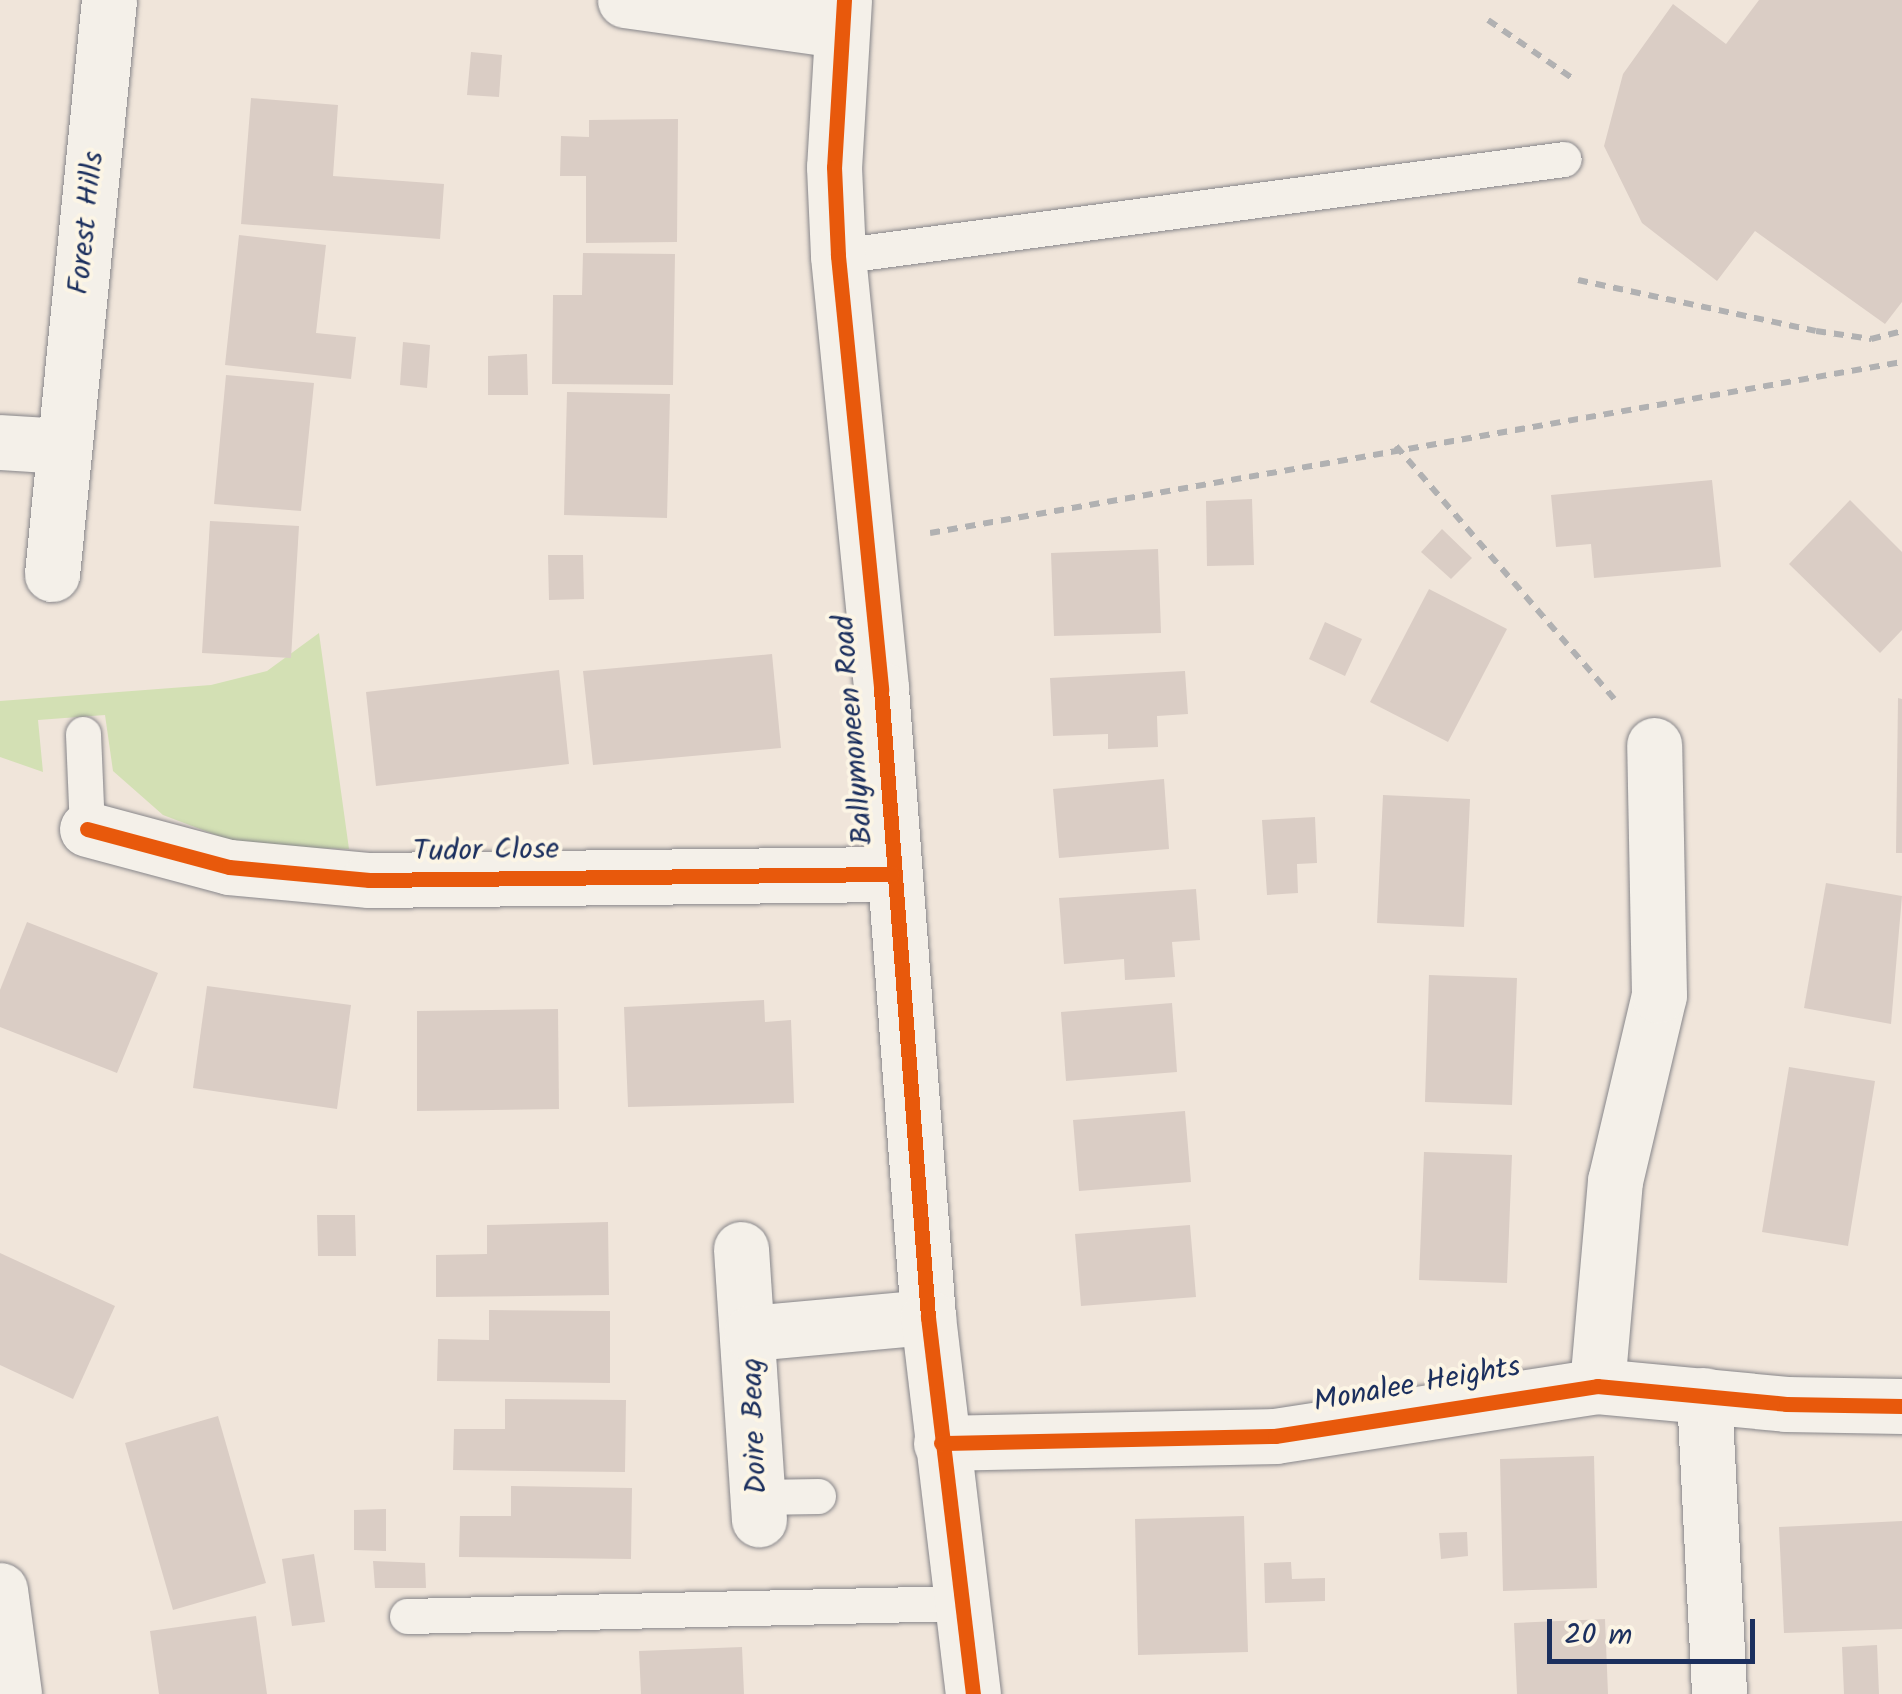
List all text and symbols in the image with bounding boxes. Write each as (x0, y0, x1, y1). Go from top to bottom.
street label: Forest Hills (62, 150, 112, 296)
street label: Ballymoneen Road (826, 614, 882, 846)
street label: Tudor Close (413, 832, 559, 870)
street label: Monalee Heights (1311, 1349, 1523, 1421)
street label: Doire Beag (735, 1357, 775, 1495)
scale bar (1552, 1599, 1760, 1661)
text: 20 m (1564, 1612, 1632, 1660)

